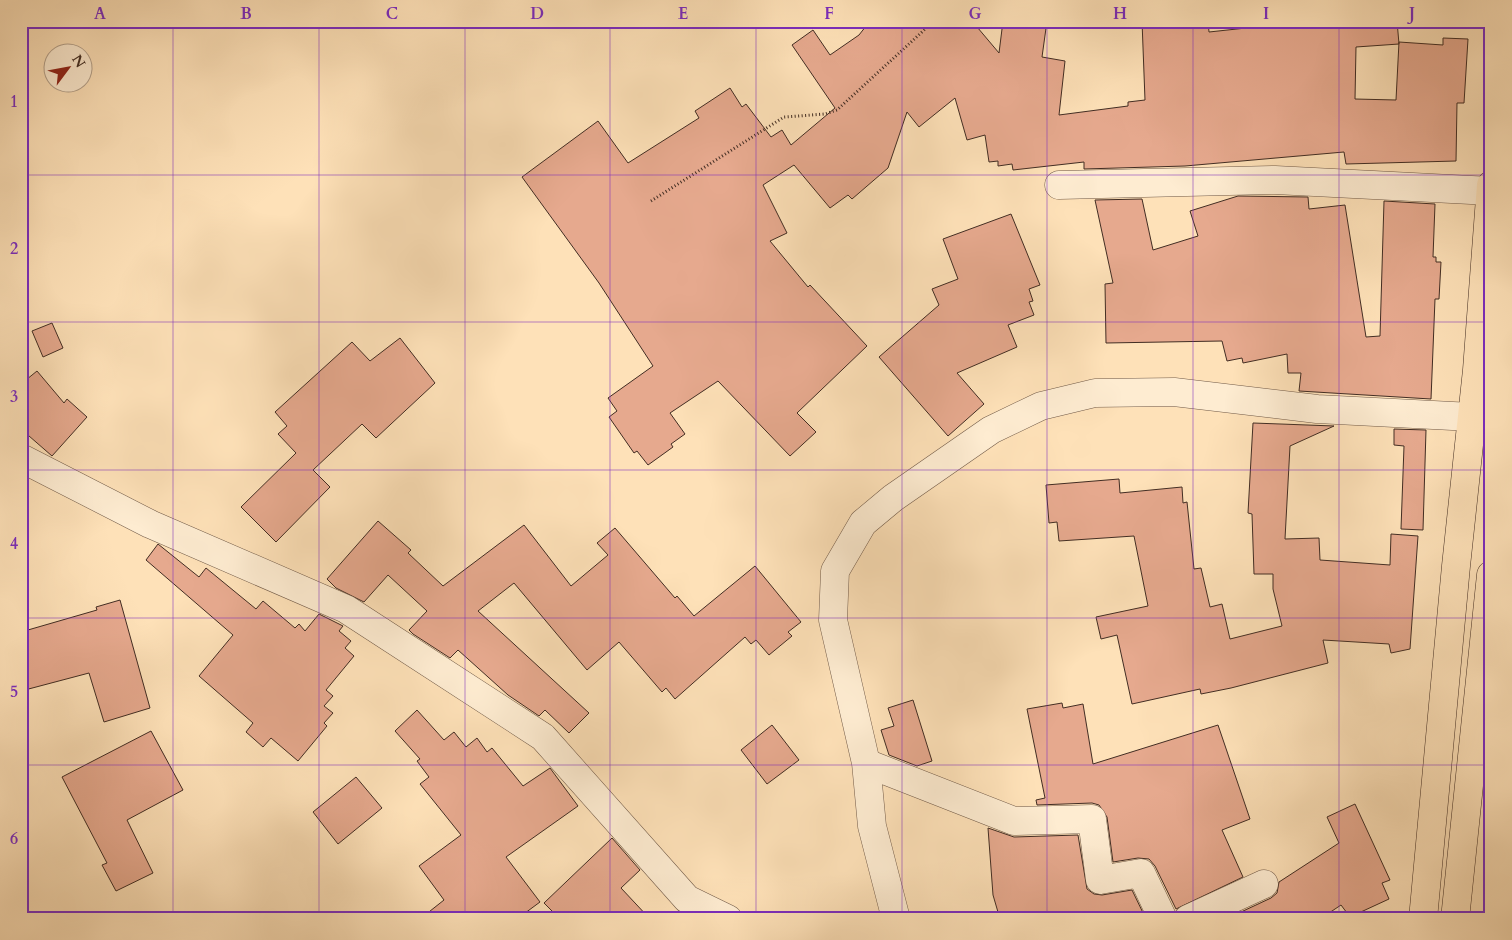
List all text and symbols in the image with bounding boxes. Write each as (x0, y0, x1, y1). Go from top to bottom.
text: A (94, 3, 106, 25)
text: B (240, 3, 252, 25)
text: C (386, 3, 398, 25)
text: D (530, 3, 544, 25)
text: E (678, 3, 688, 25)
text: F (824, 3, 834, 25)
text: G (968, 3, 982, 25)
text: H (1113, 3, 1127, 25)
text: I (1263, 3, 1269, 25)
text: J (1407, 3, 1415, 25)
north arrow (42, 42, 92, 92)
text: N (67, 51, 90, 72)
text: 1 (10, 91, 18, 113)
text: 2 (10, 238, 18, 260)
text: 3 (10, 386, 18, 408)
text: 4 (10, 533, 18, 555)
text: 5 (10, 681, 18, 703)
text: 6 (10, 828, 18, 850)

